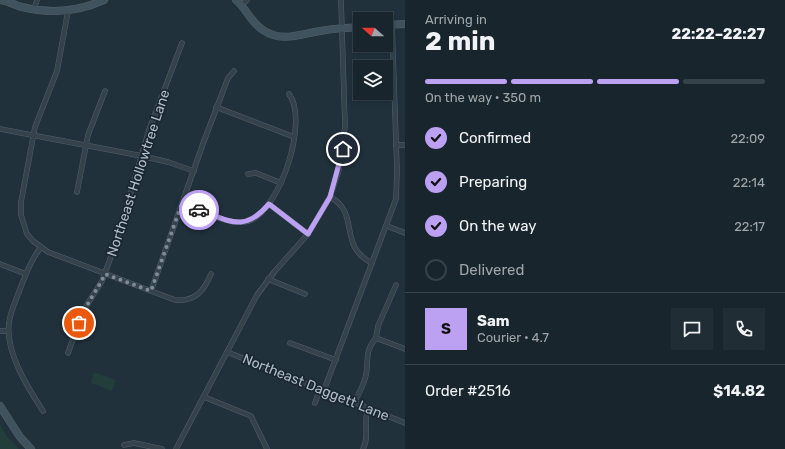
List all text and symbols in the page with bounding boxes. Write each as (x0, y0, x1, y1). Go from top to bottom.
north arrow (353, 12, 393, 52)
map controls (353, 12, 393, 100)
text: Arriving in (425, 12, 487, 27)
text: 22:22–22:27 (671, 25, 765, 43)
text: 2 min (425, 26, 495, 57)
button: layers (353, 60, 393, 100)
street label: Northeast Hollowtree Lane (103, 87, 174, 259)
text: On the way · 350 m (425, 90, 541, 105)
icon: check (425, 127, 447, 149)
text: Confirmed (459, 129, 531, 147)
text: 22:09 (730, 131, 765, 146)
pin (326, 132, 360, 166)
icon: home (332, 138, 354, 160)
icon: check (425, 171, 447, 193)
text: Preparing (459, 173, 527, 191)
text: 22:14 (733, 175, 765, 190)
courier (179, 190, 219, 230)
icon: car (188, 199, 210, 221)
icon: check (425, 215, 447, 237)
text: On the way (459, 217, 537, 235)
text: 22:17 (734, 219, 765, 234)
text: Delivered (459, 261, 524, 279)
pin (62, 306, 96, 340)
button: chat (671, 308, 713, 350)
button: phone (723, 308, 765, 350)
icon: bag (68, 312, 90, 334)
text: Sam (477, 312, 510, 330)
text: S (441, 320, 451, 338)
text: Courier · 4.7 (477, 330, 549, 345)
street label: Northeast Daggett Lane (240, 350, 392, 425)
text: Order #2516 (425, 382, 510, 400)
text: $14.82 (713, 382, 765, 400)

